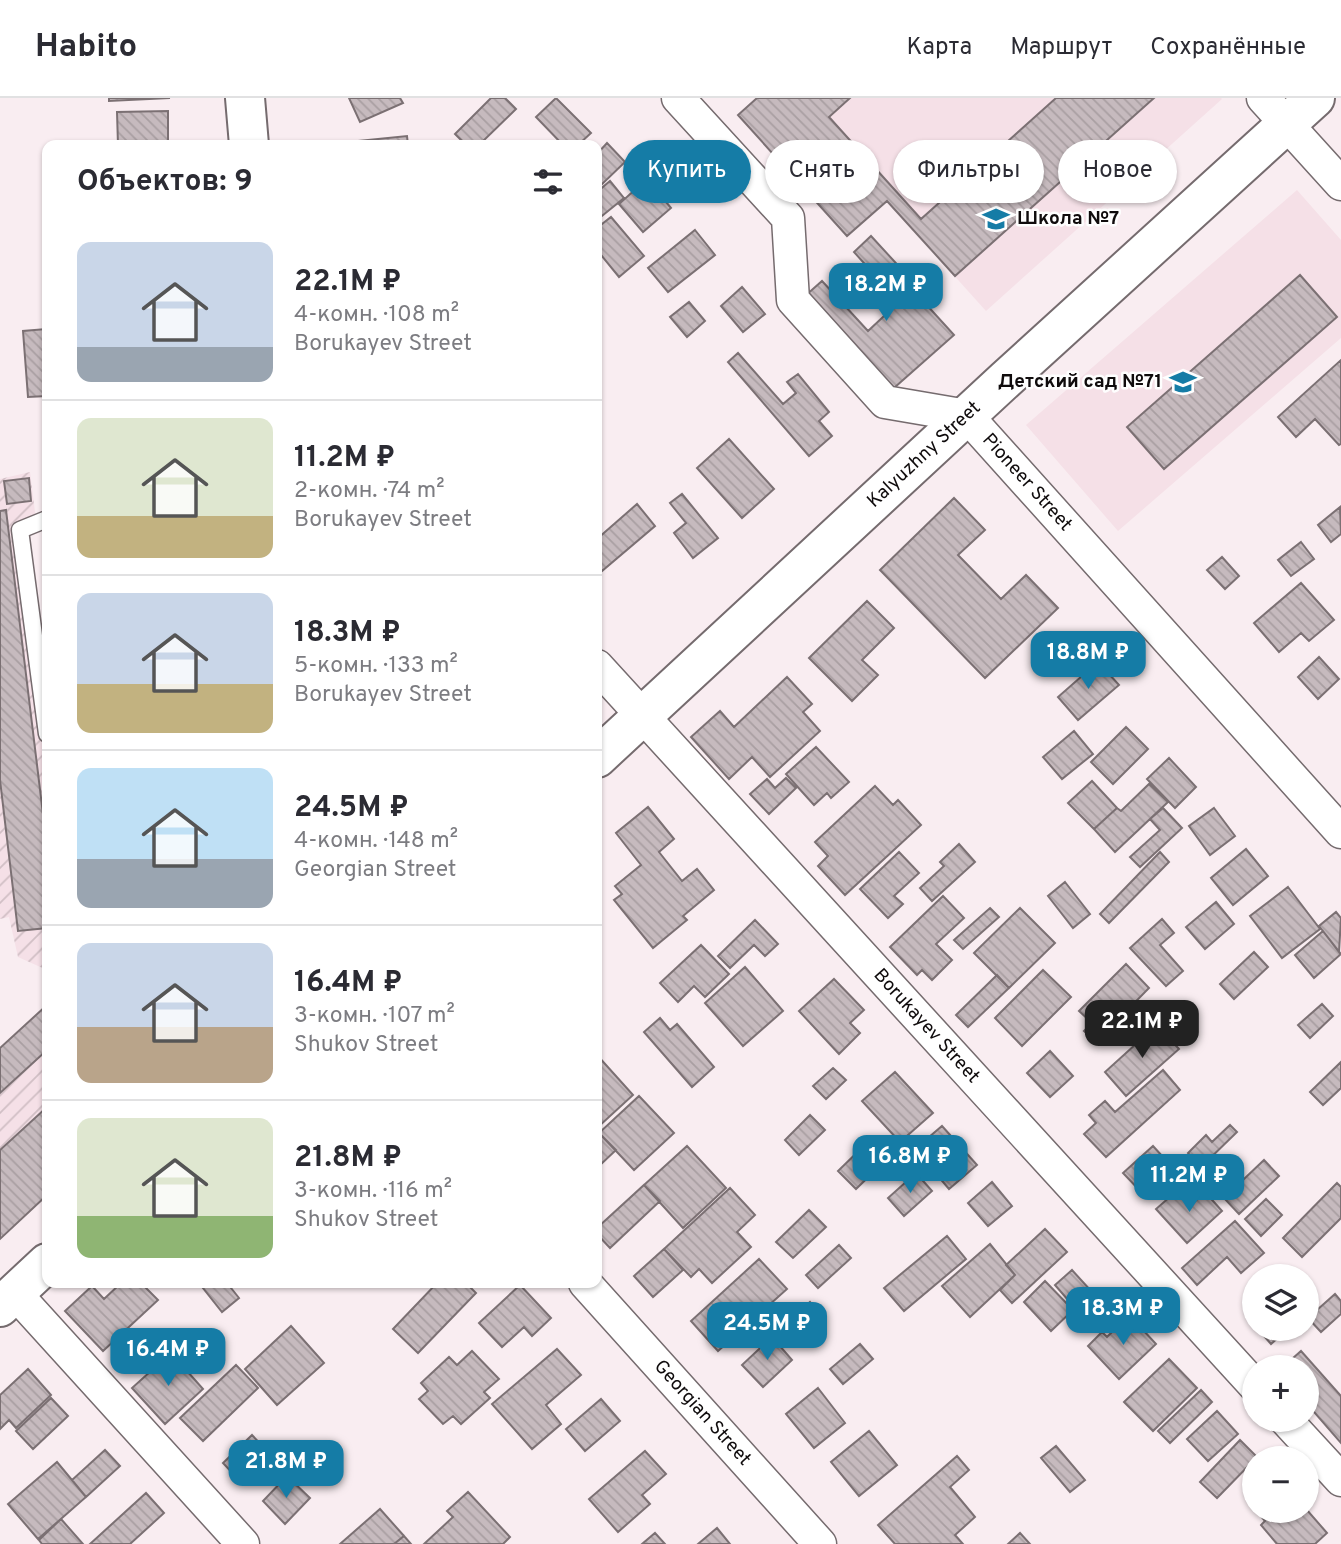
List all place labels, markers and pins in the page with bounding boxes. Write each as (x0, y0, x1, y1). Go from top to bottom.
school or university icon: Школа №7 (981, 204, 1011, 234)
place label: Школа №7 (1017, 207, 1119, 231)
pin: 18.2M ₽ (821, 264, 951, 323)
school or university icon: Детский сад №71 (1168, 367, 1198, 397)
place label: Детский сад №71 (998, 370, 1162, 394)
pin: 18.8M ₽ (1023, 632, 1153, 691)
pin: 22.1M ₽ (1077, 1000, 1207, 1060)
pin: 16.8M ₽ (845, 1136, 975, 1195)
pin: 11.2M ₽ (1124, 1154, 1254, 1214)
pin: 18.3M ₽ (1058, 1288, 1188, 1347)
pin: 24.5M ₽ (702, 1302, 832, 1362)
pin: 16.4M ₽ (103, 1328, 233, 1388)
pin: 21.8M ₽ (221, 1440, 351, 1500)

